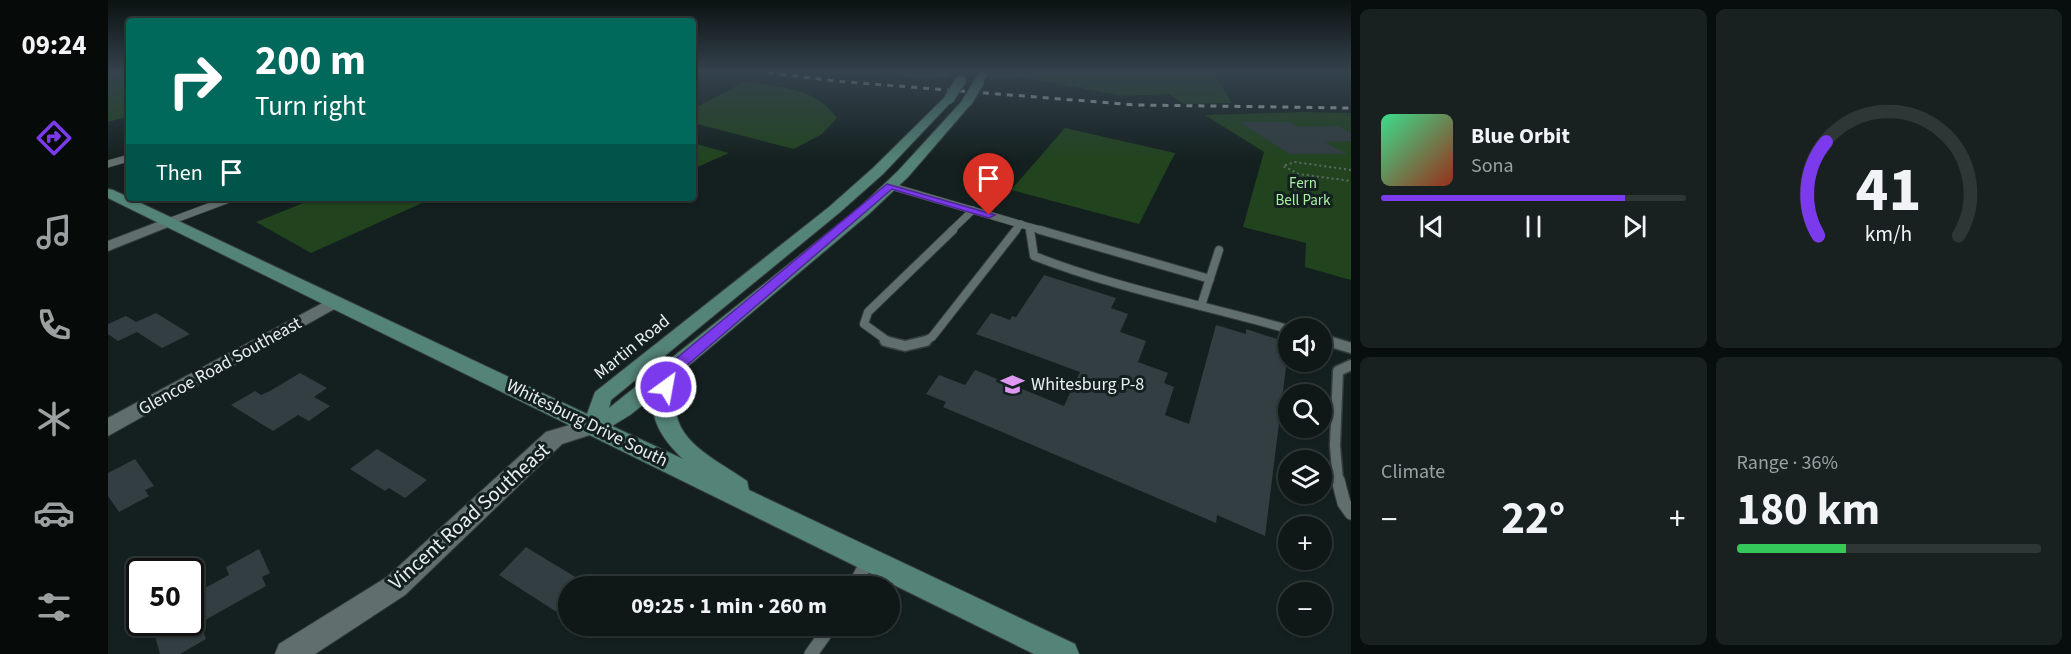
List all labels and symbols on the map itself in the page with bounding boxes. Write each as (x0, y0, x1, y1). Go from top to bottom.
pin (963, 153, 1014, 215)
park label: Fern Bell Park (1276, 173, 1331, 211)
street label: Martin Road (589, 309, 675, 385)
street label: Glencoe Road Southeast (134, 311, 306, 421)
position arrow (634, 355, 698, 419)
school or university icon: Whitesburg P-8 (1000, 371, 1026, 397)
place label: Whitesburg P-8 (1031, 372, 1144, 397)
street label: Whitesburg Drive South (502, 373, 672, 473)
street label: Vincent Road Southeast (382, 435, 556, 597)
speed limit sign: 50 (126, 558, 204, 636)

